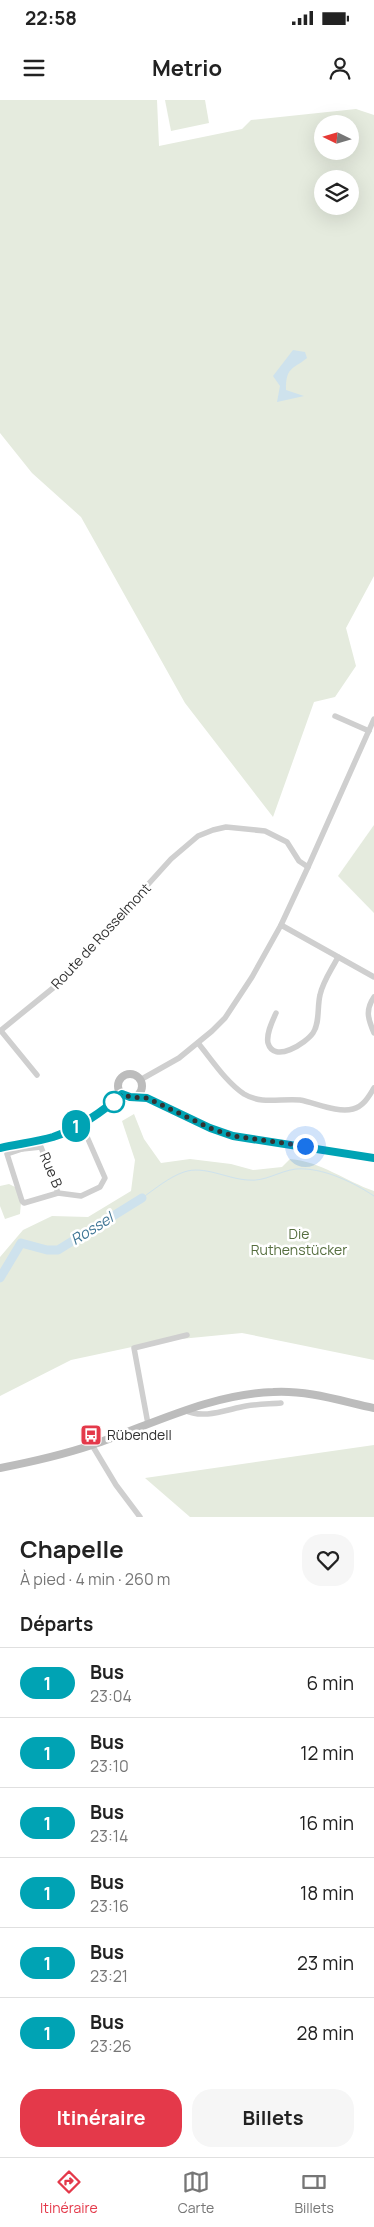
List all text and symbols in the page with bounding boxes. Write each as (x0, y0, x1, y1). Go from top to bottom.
text: 22:58 (25, 5, 77, 31)
text: Metrio (152, 53, 222, 83)
icon: menu (20, 54, 48, 82)
icon: person (326, 54, 354, 82)
north arrow (314, 115, 359, 160)
map controls (314, 115, 359, 215)
button: layers (314, 170, 359, 215)
street label: Route de Rosselmont (47, 878, 155, 993)
unlabelled marker (103, 1091, 125, 1113)
line badge: 1 (60, 1110, 92, 1142)
text: 1 (72, 1114, 80, 1138)
your location (293, 1134, 318, 1159)
street label: Rue B (36, 1149, 68, 1191)
water label: Rossel (67, 1206, 119, 1250)
park label: Die Ruthenstücker (251, 1224, 347, 1259)
bus stop icon: Rübendell (79, 1423, 103, 1447)
place label: Rübendell (107, 1425, 172, 1444)
text: Chapelle (20, 1532, 124, 1565)
button: heart (302, 1534, 354, 1586)
text: À pied · 4 min · 260 m (20, 1568, 170, 1590)
text: Départs (20, 1611, 93, 1637)
text: Bus (90, 1659, 124, 1685)
text: 6 min (307, 1670, 354, 1696)
text: 1 (44, 1671, 51, 1695)
text: 23:04 (90, 1685, 132, 1707)
text: Bus (90, 1729, 124, 1755)
text: 12 min (300, 1740, 354, 1766)
text: 1 (44, 1741, 51, 1765)
text: 23:10 (90, 1755, 129, 1777)
text: Bus (90, 1799, 124, 1825)
text: 16 min (299, 1810, 354, 1836)
text: 1 (44, 1811, 51, 1835)
text: 23:14 (90, 1825, 128, 1847)
text: Bus (90, 1869, 124, 1895)
text: 18 min (300, 1880, 354, 1906)
text: 1 (44, 1881, 51, 1905)
text: 23:16 (90, 1895, 129, 1917)
text: Bus (90, 1939, 124, 1965)
text: 23 min (297, 1950, 354, 1976)
text: 1 (44, 1951, 51, 1975)
text: 23:21 (90, 1965, 128, 1987)
text: Bus (90, 2009, 124, 2035)
text: 28 min (297, 2020, 354, 2046)
text: 1 (44, 2021, 51, 2045)
text: 23:26 (90, 2035, 132, 2057)
button: Itinéraire (20, 2089, 182, 2147)
button: Billets (192, 2089, 354, 2147)
tab: Itinéraire (40, 2168, 98, 2217)
tab: Carte (178, 2168, 214, 2217)
tab: Billets (294, 2168, 334, 2217)

